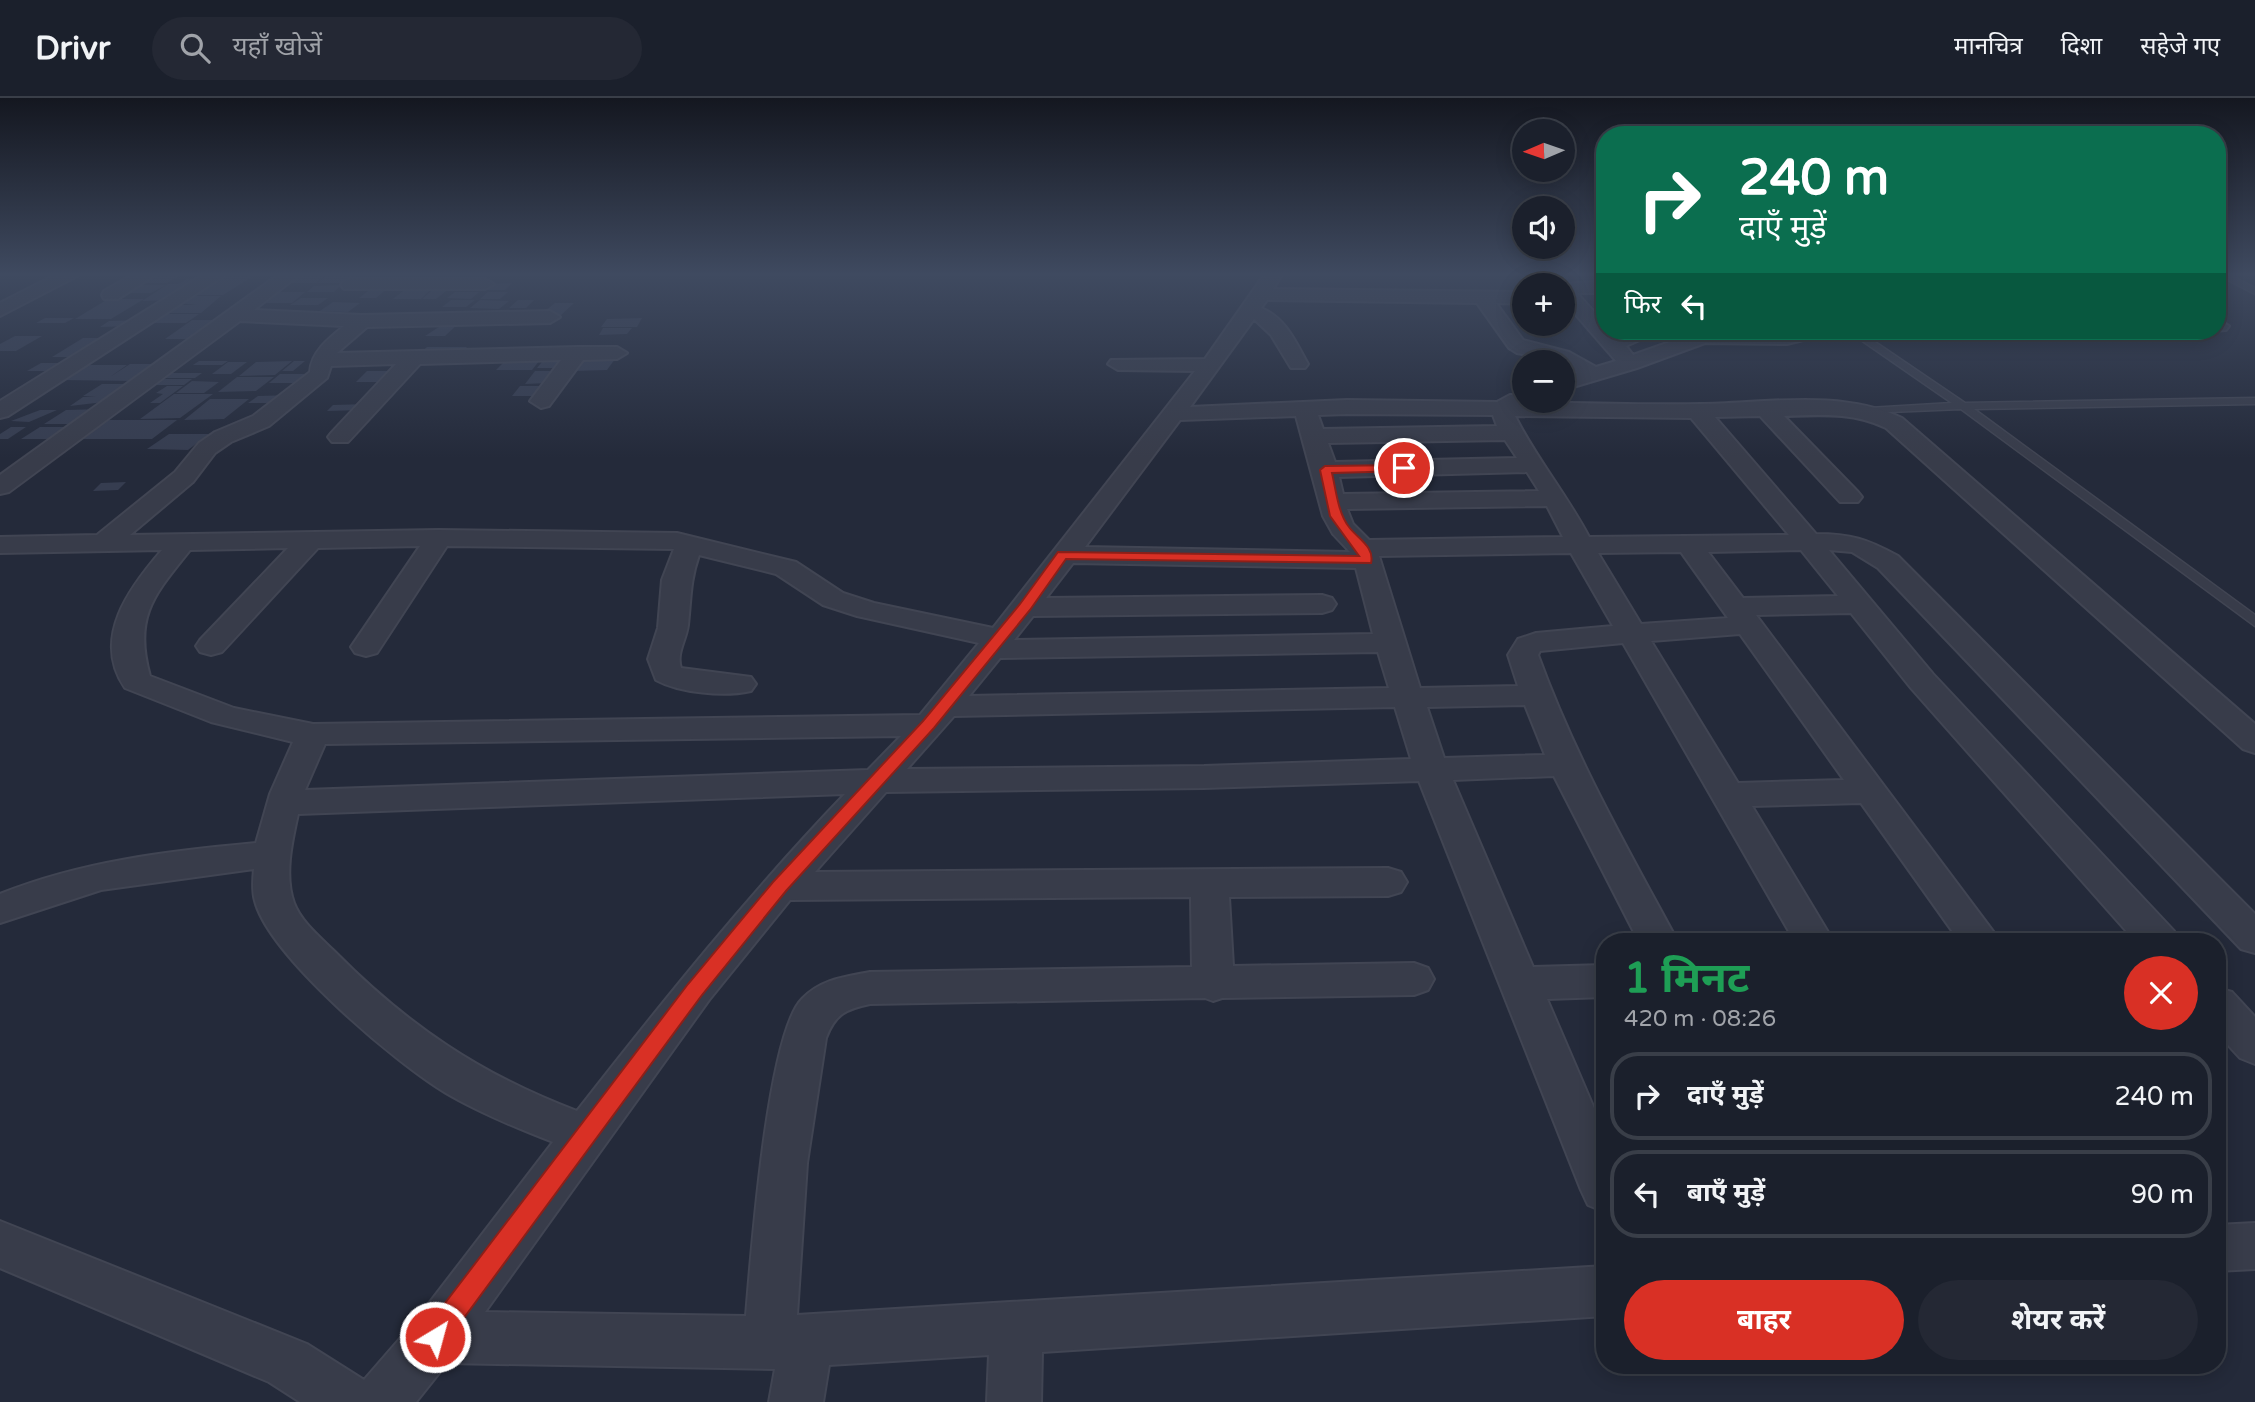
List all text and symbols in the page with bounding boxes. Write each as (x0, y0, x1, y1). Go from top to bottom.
search box (152, 17, 642, 80)
text: Drivr (35, 29, 110, 68)
icon: search (176, 29, 214, 67)
text: यहाँ खोजें (232, 31, 322, 62)
text: मानचित्र (1954, 32, 2023, 61)
text: दिशा (2061, 32, 2102, 61)
text: सहेजे गए (2140, 32, 2220, 61)
north arrow (1512, 119, 1575, 182)
map controls (1512, 119, 1575, 413)
text: 240 m (1739, 149, 1889, 208)
icon: right (1624, 154, 1715, 245)
button: sound (1512, 196, 1575, 259)
text: दाएँ मुड़ें (1739, 209, 1827, 247)
button: + (1512, 273, 1575, 336)
icon: left (1675, 287, 1713, 325)
text: फिर (1624, 289, 1661, 320)
button: − (1512, 350, 1575, 413)
pin (1374, 438, 1434, 498)
icon: arrive (1385, 449, 1423, 487)
text: 1 मिनट (1624, 953, 1749, 1004)
button: close (2124, 956, 2198, 1030)
text: 420 m · 08:26 (1624, 1005, 1776, 1033)
icon: right (1628, 1077, 1666, 1115)
text: दाएँ मुड़ें (1687, 1079, 1764, 1110)
text: 240 m (2114, 1081, 2194, 1112)
icon: left (1628, 1175, 1666, 1213)
text: बाएँ मुड़ें (1687, 1177, 1765, 1208)
text: 90 m (2131, 1179, 2194, 1210)
button: बाहर (1624, 1280, 1904, 1360)
button: शेयर करें (1918, 1280, 2198, 1360)
position arrow (398, 1300, 472, 1374)

